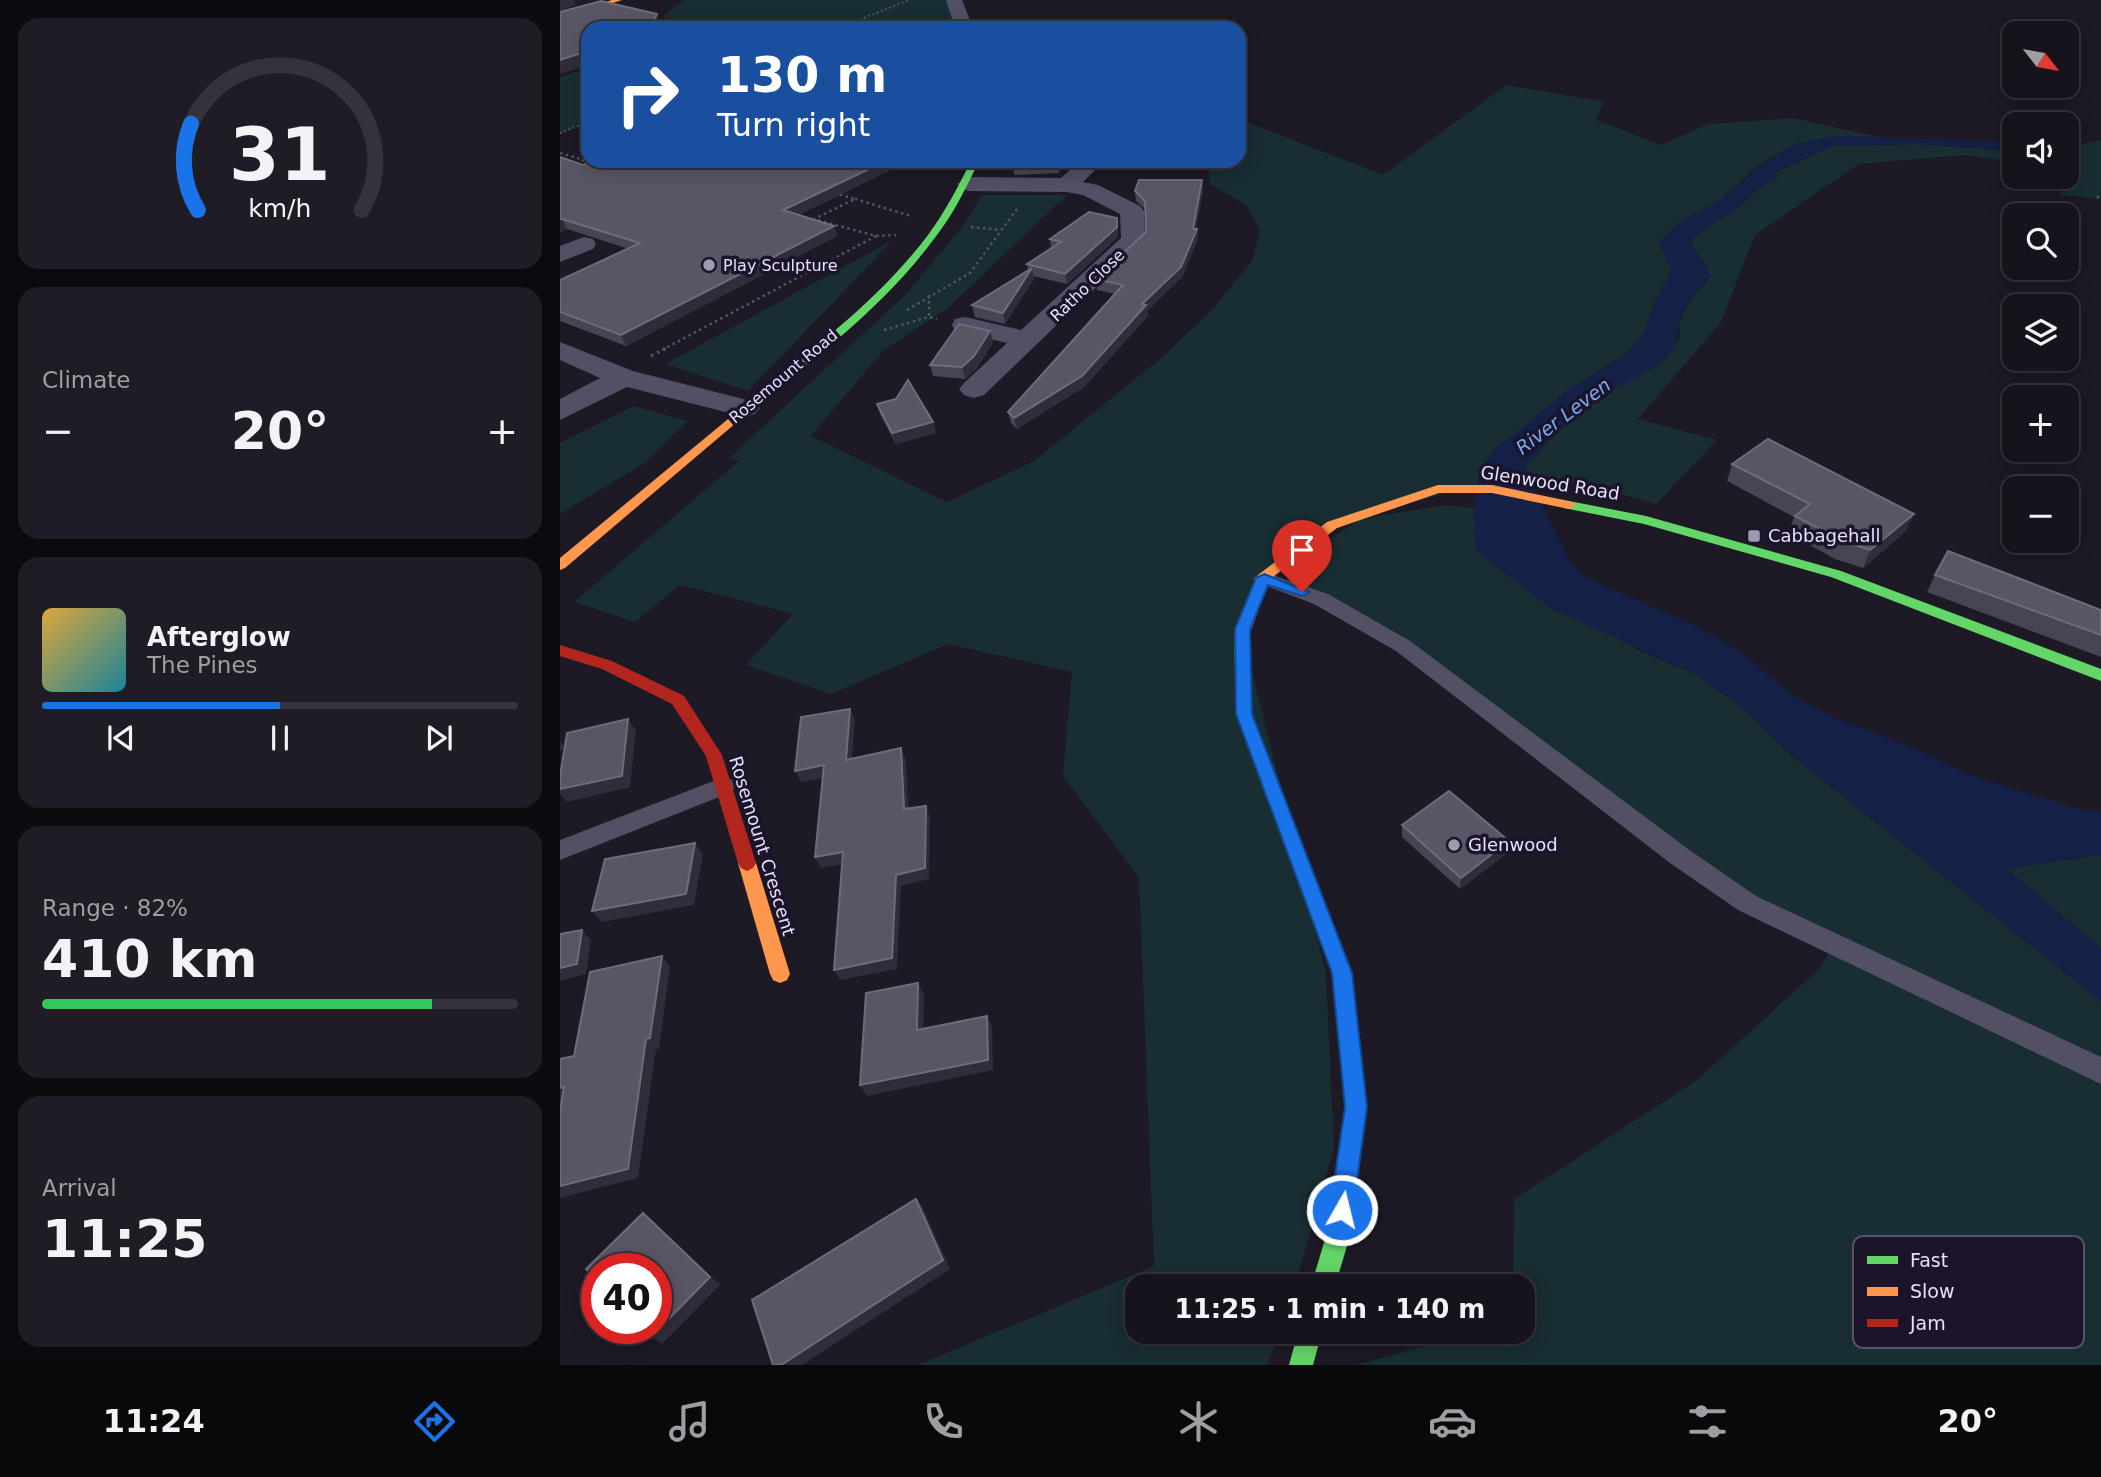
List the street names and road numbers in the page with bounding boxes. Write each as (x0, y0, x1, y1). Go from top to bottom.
street label: Ratho Close (1046, 245, 1128, 325)
street label: Rosemount Road (725, 326, 841, 427)
street label: Glenwood Road (1479, 461, 1621, 504)
street label: Rosemount Crescent (725, 753, 800, 938)

